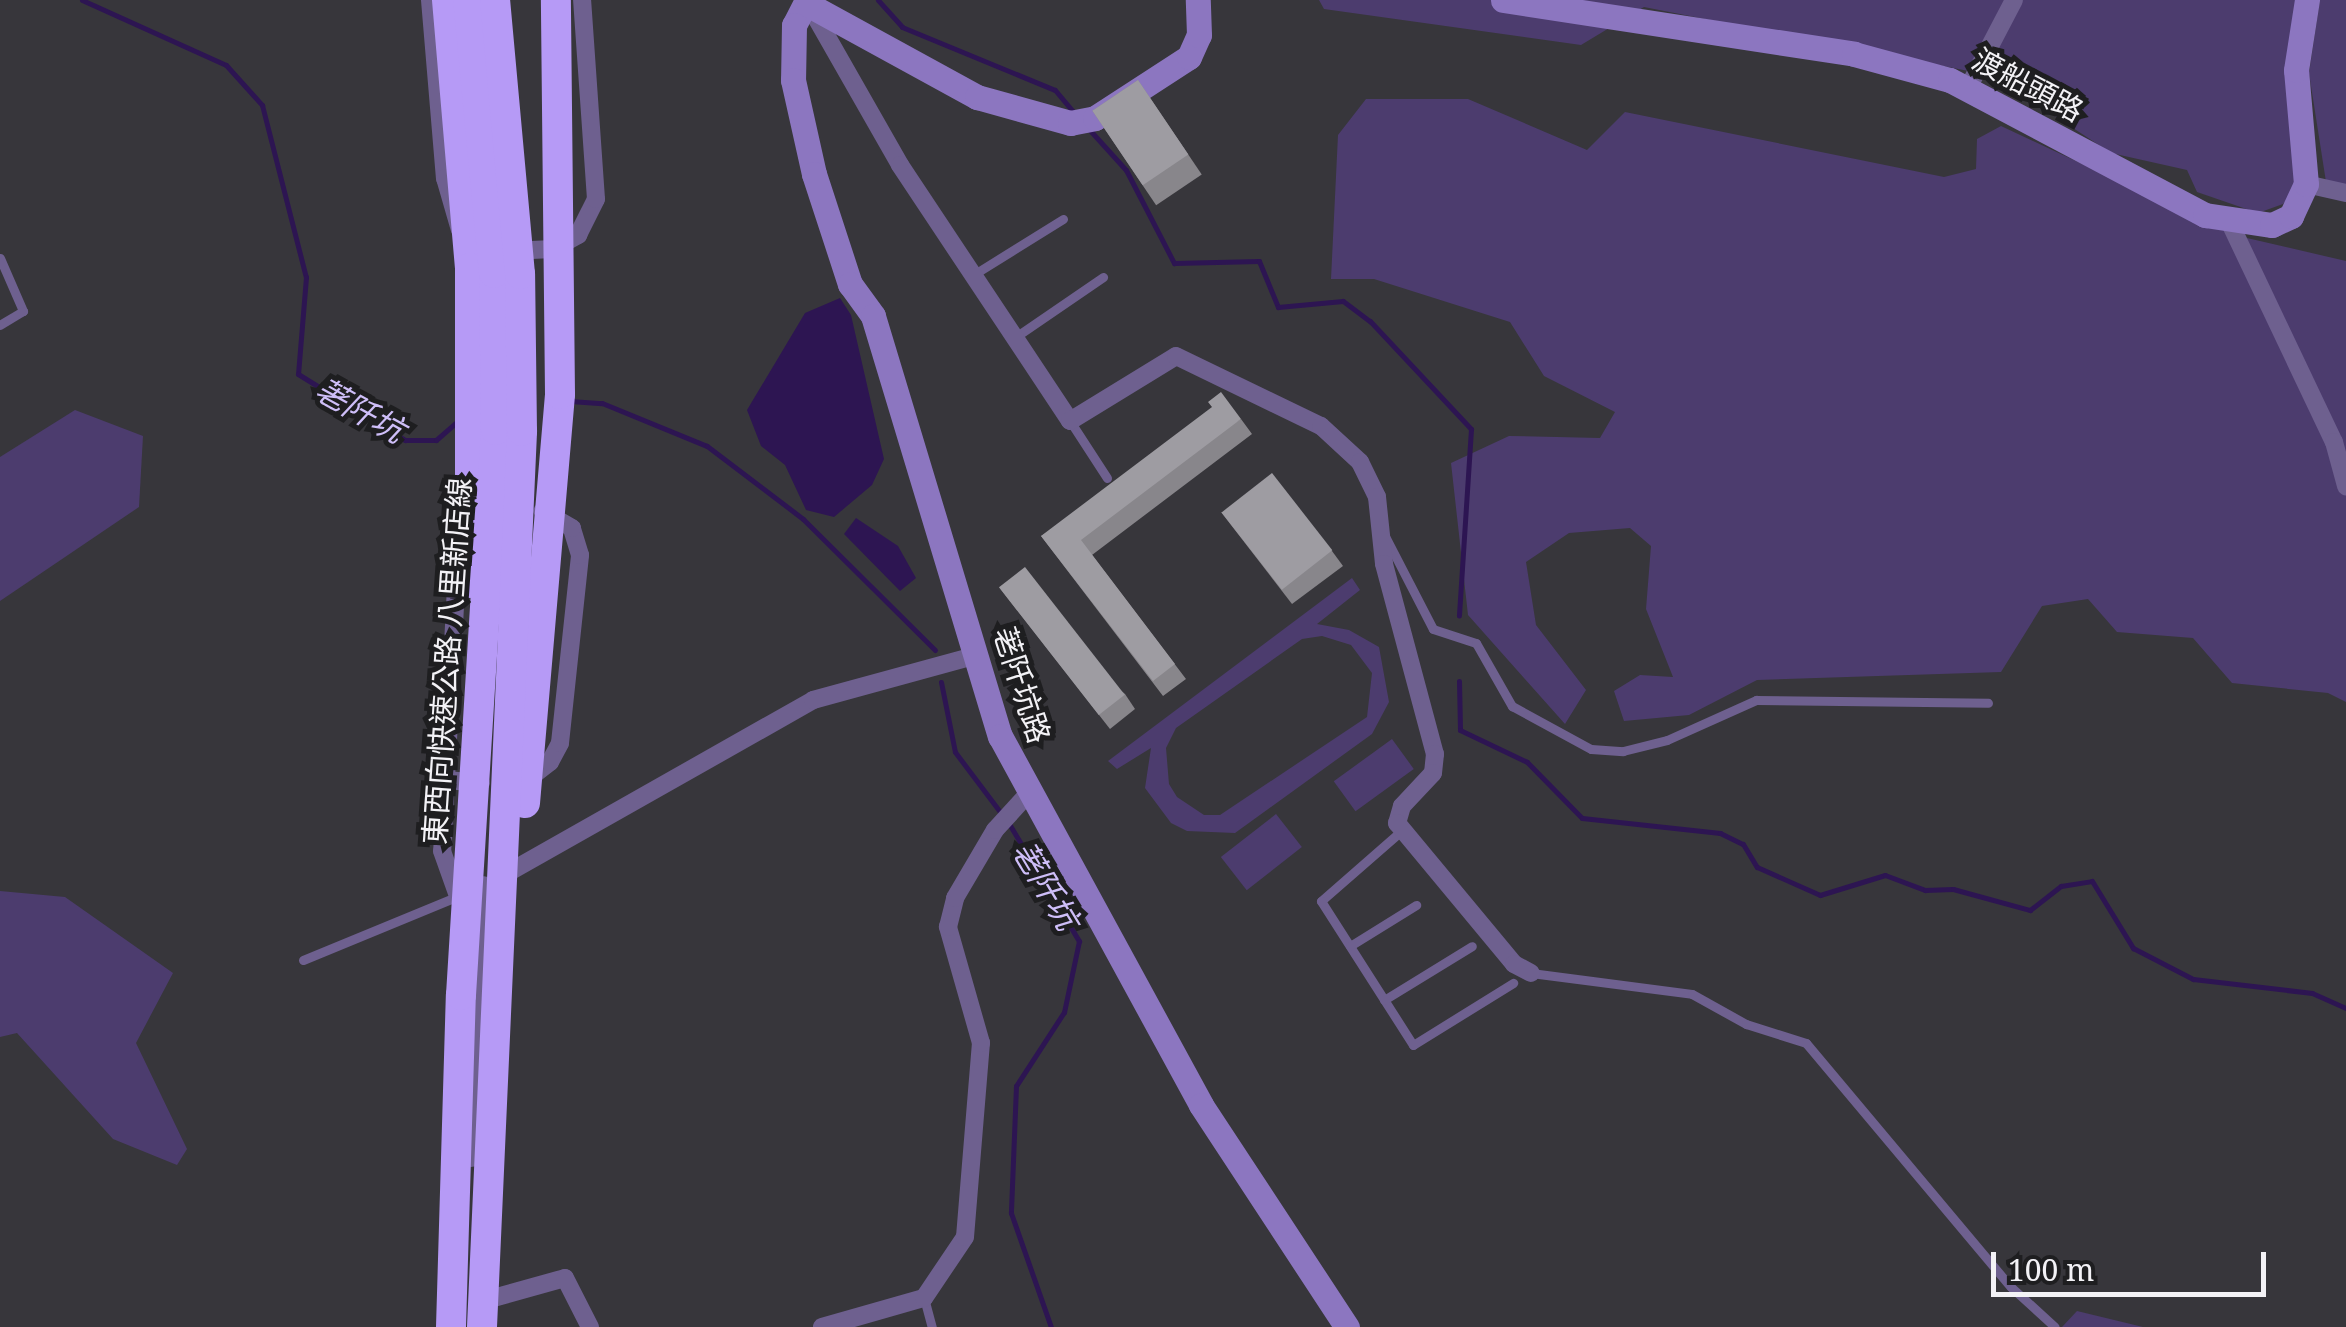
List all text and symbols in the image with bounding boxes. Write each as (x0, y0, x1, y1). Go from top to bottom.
street label: 渡船頭路 (1967, 41, 2089, 129)
water label: 荖阡坑 (309, 370, 411, 450)
street label: 東西向快速公路 八里新店線 (416, 476, 478, 846)
street label: 荖阡坑路 (986, 622, 1058, 748)
water label: 荖阡坑 (1005, 834, 1087, 936)
scale bar (1996, 1232, 2271, 1294)
text: 100 m (2008, 1249, 2094, 1290)

